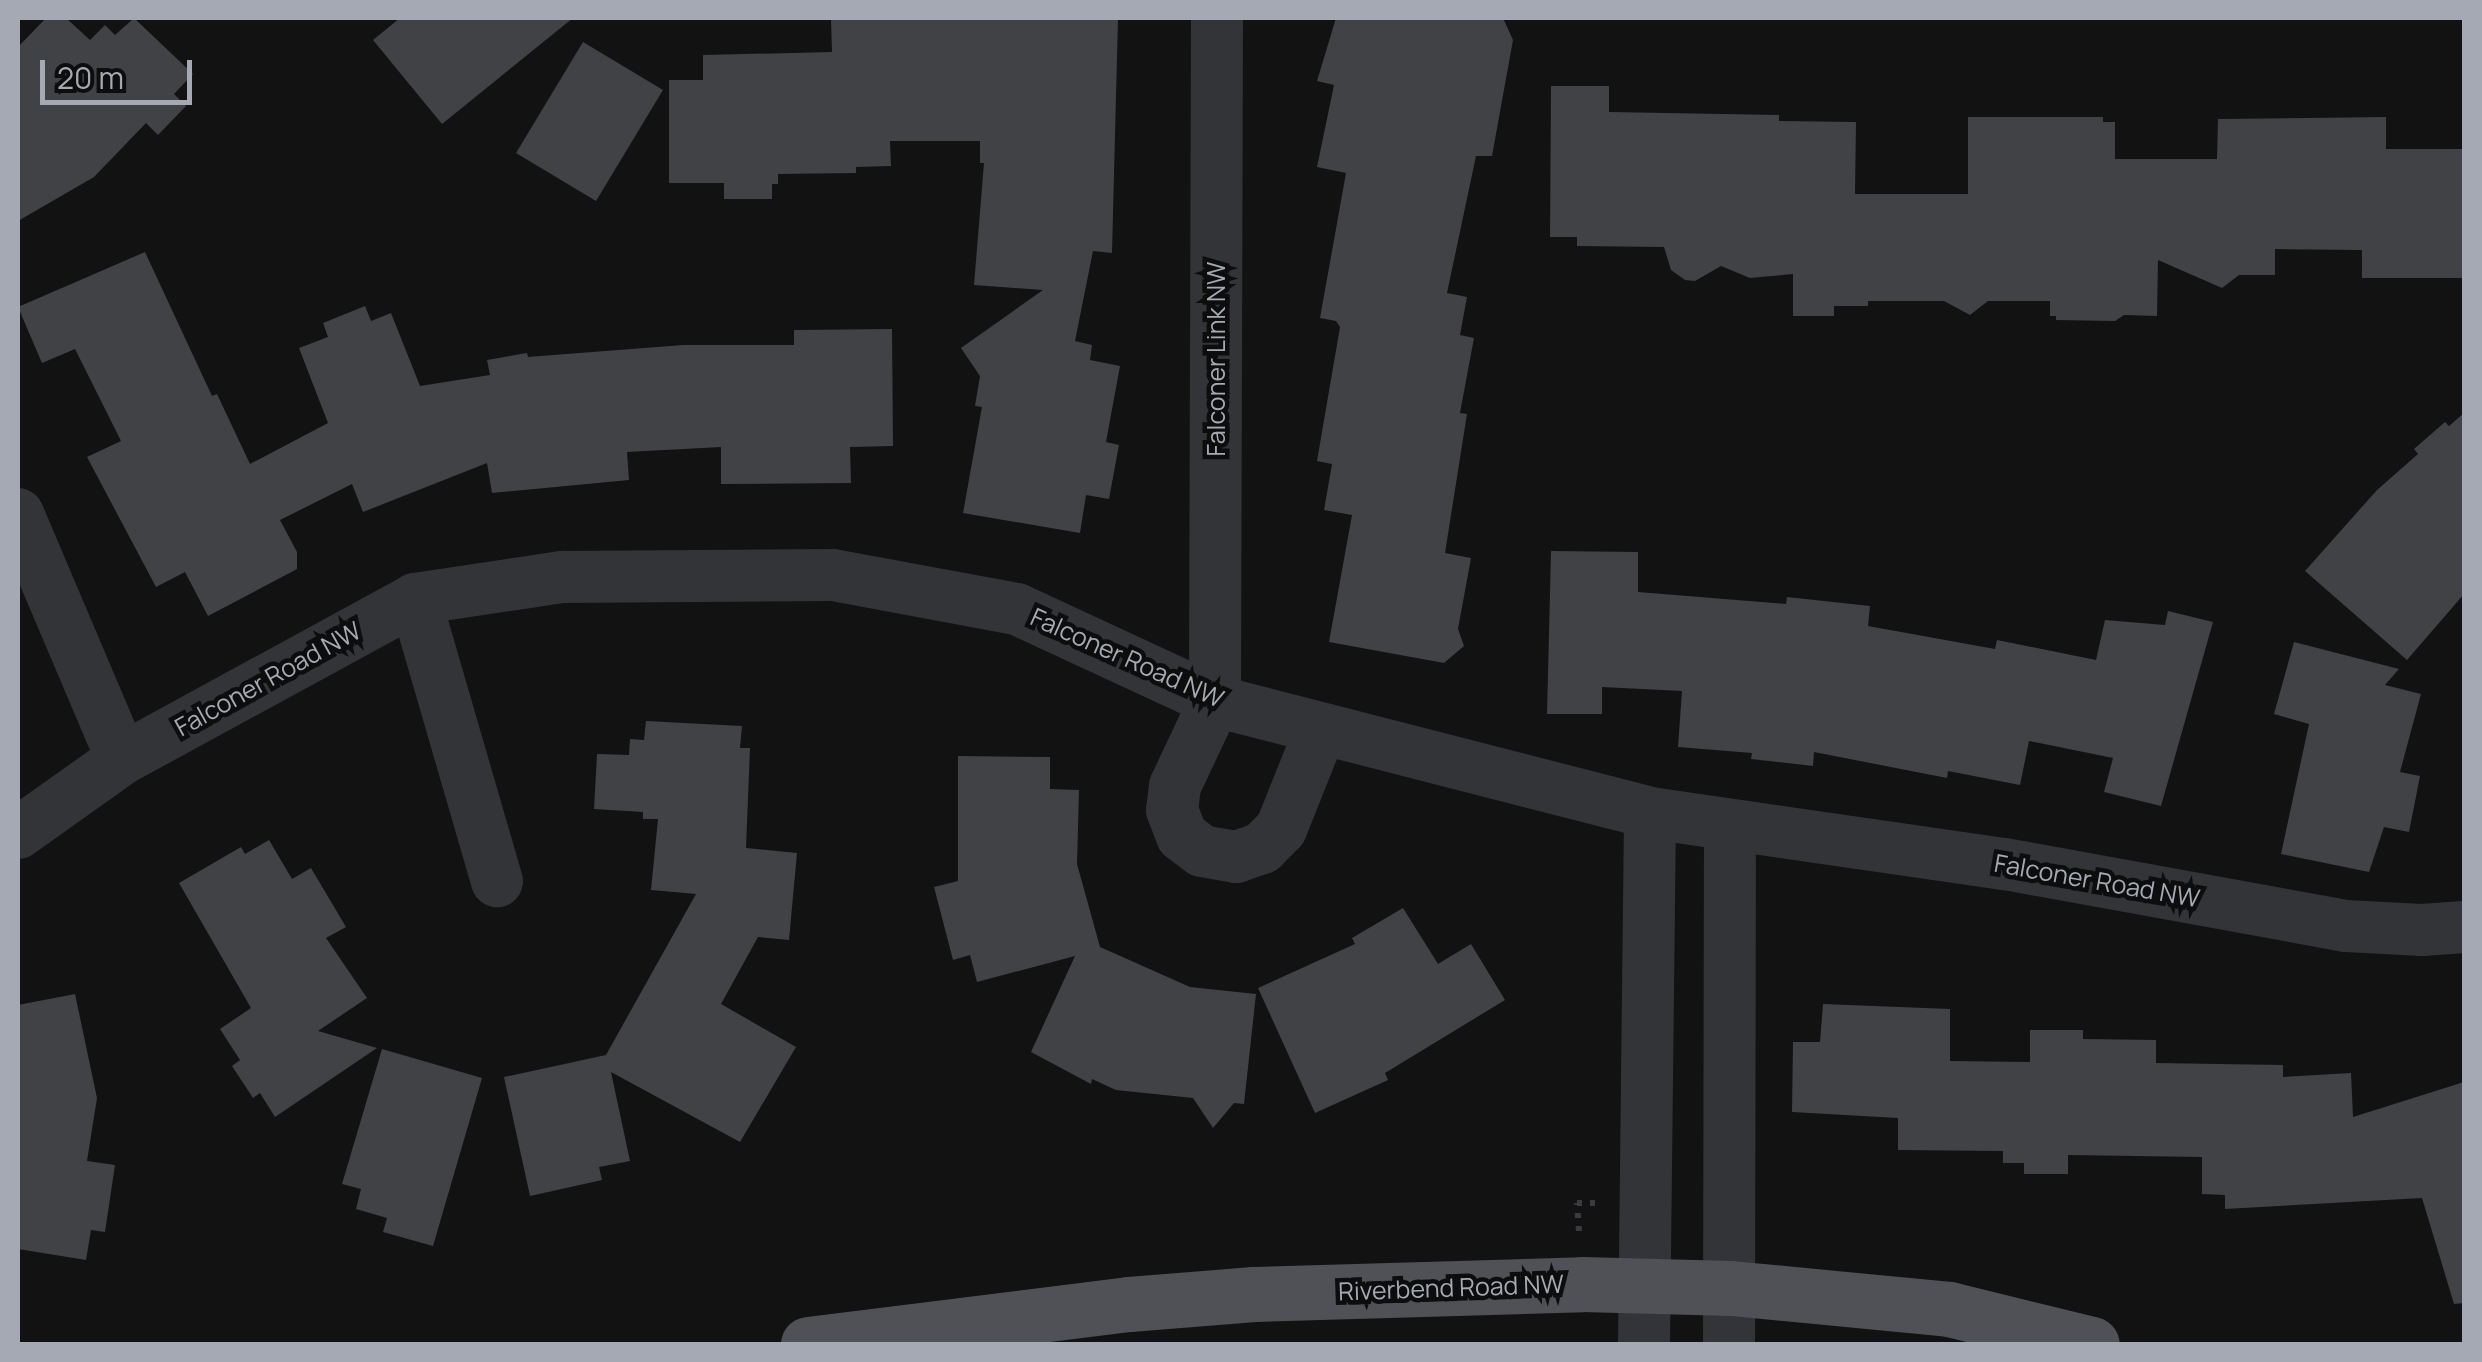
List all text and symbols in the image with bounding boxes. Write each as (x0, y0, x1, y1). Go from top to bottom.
scale bar (45, 40, 198, 102)
text: 20 m (57, 57, 124, 98)
street label: Falconer Link NW (1201, 262, 1231, 456)
street label: Falconer Road NW (1026, 602, 1228, 714)
street label: Falconer Road NW (170, 615, 366, 743)
street label: Falconer Road NW (1992, 848, 2202, 914)
street label: Riverbend Road NW (1338, 1269, 1564, 1307)

